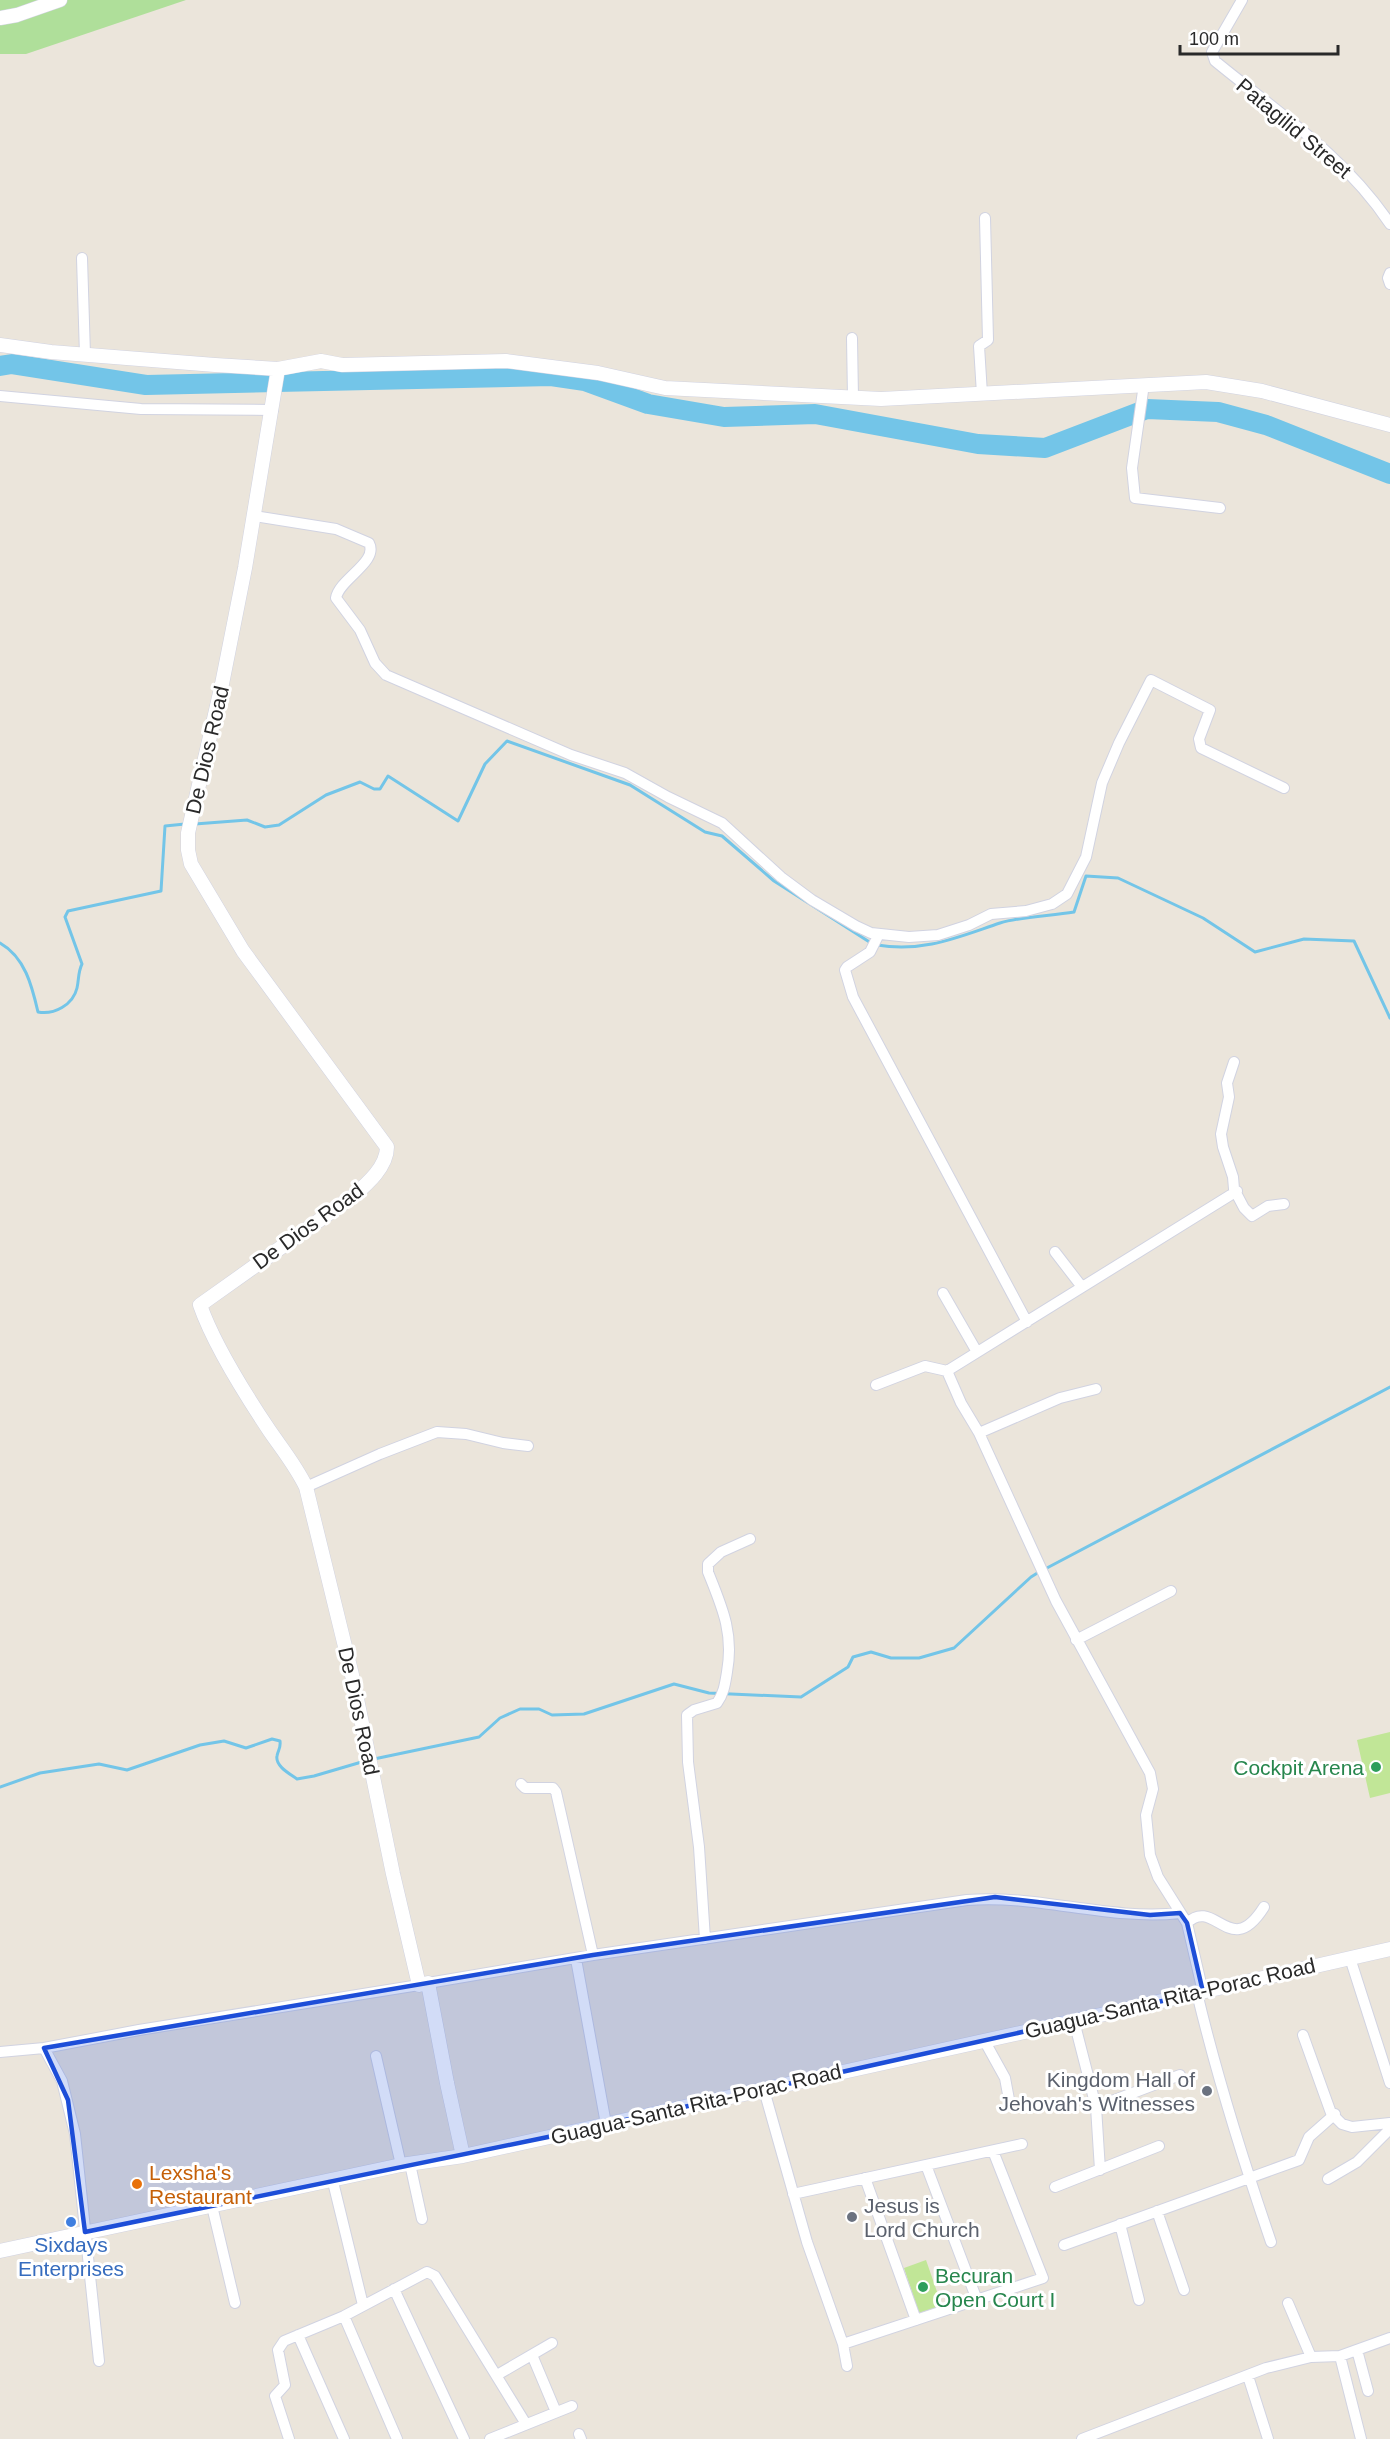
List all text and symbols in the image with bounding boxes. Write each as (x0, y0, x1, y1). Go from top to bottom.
scale bar (1180, 18, 1338, 56)
text: 100 m (1189, 29, 1239, 49)
street label: Patagilid Street (1232, 73, 1356, 183)
street label: De Dios Road (181, 684, 233, 816)
street label: De Dios Road (248, 1178, 368, 1274)
street label: De Dios Road (334, 1645, 384, 1777)
place label: Cockpit Arena (1233, 1756, 1364, 1779)
marker: Cockpit Arena (1369, 1760, 1383, 1774)
street label: Guagua-Santa Rita-Porac Road (1022, 1953, 1318, 2043)
street label: Guagua-Santa Rita-Porac Road (548, 2059, 844, 2149)
place label: Kingdom Hall of Jehovah's Witnesses (998, 2068, 1195, 2115)
marker: Kingdom Hall of Jehovah's Witnesses (1200, 2084, 1214, 2098)
place label: Lexsha's Restaurant (149, 2161, 252, 2208)
marker: Lexsha's Restaurant (130, 2177, 144, 2191)
place label: Jesus is Lord Church (864, 2194, 980, 2241)
marker: Jesus is Lord Church (845, 2210, 859, 2224)
marker: Sixdays Enterprises (64, 2215, 78, 2229)
place label: Sixdays Enterprises (18, 2233, 124, 2280)
place label: Becuran Open Court I (935, 2264, 1055, 2311)
marker: Becuran Open Court I (916, 2280, 930, 2294)

